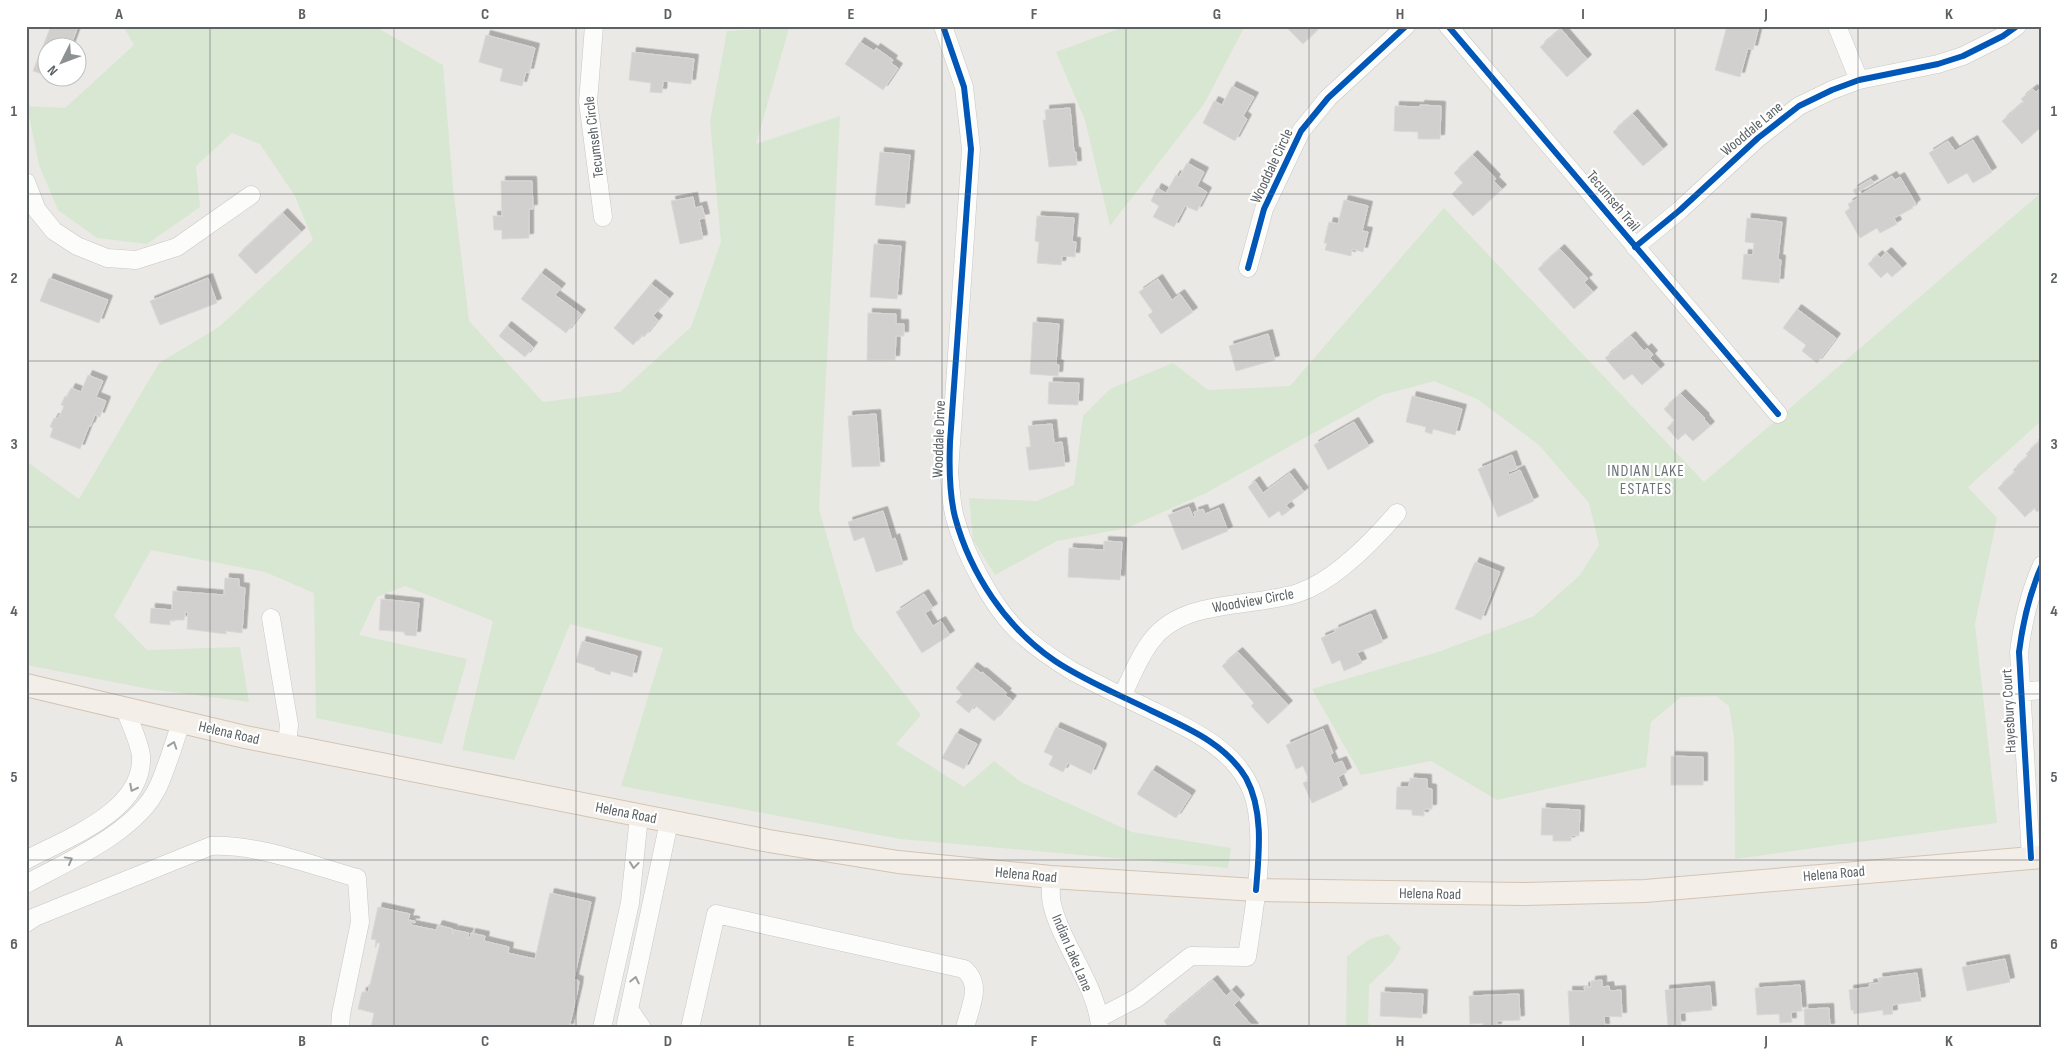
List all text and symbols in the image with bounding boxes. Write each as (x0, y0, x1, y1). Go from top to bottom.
text: A (114, 5, 123, 24)
text: B (298, 5, 306, 24)
text: C (481, 5, 489, 24)
text: D (664, 5, 672, 24)
text: E (848, 5, 855, 24)
text: F (1031, 5, 1038, 24)
text: G (1213, 5, 1221, 24)
text: H (1396, 5, 1404, 24)
text: I (1581, 5, 1585, 24)
text: J (1763, 5, 1768, 24)
text: K (1945, 5, 1953, 24)
north arrow (38, 38, 88, 88)
text: N (44, 62, 62, 79)
street label: Tecumseh Circle (580, 95, 608, 179)
street label: Wooddale Lane (1717, 98, 1787, 160)
text: 1 (11, 102, 18, 121)
text: 1 (2051, 102, 2058, 121)
street label: Wooddale Circle (1246, 126, 1298, 206)
street label: Tecumseh Trail (1582, 167, 1644, 235)
text: 2 (10, 269, 18, 288)
text: 2 (2050, 269, 2058, 288)
street label: Wooddale Drive (928, 400, 950, 478)
text: 3 (10, 435, 18, 454)
text: 3 (2050, 435, 2058, 454)
district label: INDIAN LAKE ESTATES (1607, 462, 1685, 499)
street label: Woodview Circle (1211, 584, 1295, 618)
text: 4 (10, 602, 18, 621)
text: 4 (2050, 602, 2058, 621)
street label: Hayesbury Court (1997, 668, 2021, 754)
street label: Helena Road (197, 717, 261, 749)
one-way arrow (167, 741, 177, 750)
text: 5 (10, 768, 18, 787)
text: 5 (2050, 768, 2058, 787)
one-way arrow (129, 783, 139, 792)
street label: Helena Road (594, 798, 658, 828)
one-way arrow (63, 856, 72, 866)
one-way arrow (629, 861, 640, 869)
street label: Helena Road (1802, 862, 1866, 886)
street label: Helena Road (994, 863, 1058, 887)
street label: Helena Road (1399, 884, 1461, 904)
street label: Indian Lake Lane (1047, 912, 1097, 994)
text: 6 (10, 935, 18, 954)
text: 6 (2050, 935, 2058, 954)
one-way arrow (629, 976, 640, 984)
text: A (114, 1032, 123, 1051)
text: B (298, 1032, 306, 1051)
text: C (481, 1032, 489, 1051)
text: D (664, 1032, 672, 1051)
text: E (848, 1032, 855, 1051)
text: F (1031, 1032, 1038, 1051)
text: G (1213, 1032, 1221, 1051)
text: H (1396, 1032, 1404, 1051)
text: I (1581, 1032, 1585, 1051)
text: J (1763, 1032, 1768, 1051)
text: K (1945, 1032, 1953, 1051)

